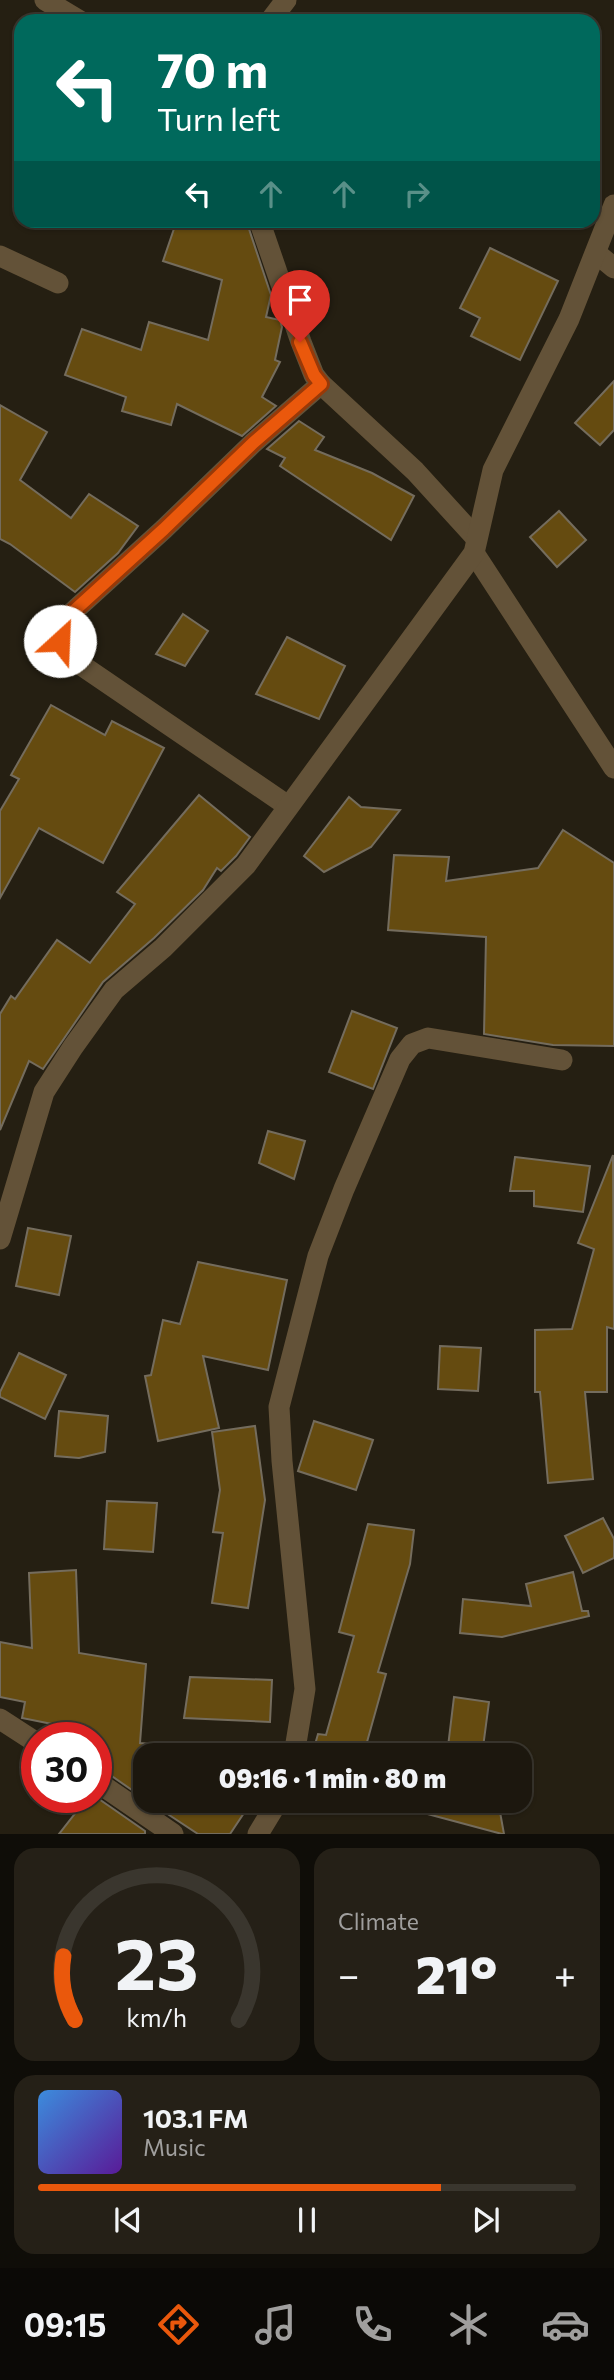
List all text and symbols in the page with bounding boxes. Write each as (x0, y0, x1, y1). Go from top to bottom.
text: 70 m (157, 38, 268, 98)
icon: left (42, 42, 133, 133)
text: Turn left (157, 98, 281, 138)
icon: left (179, 175, 217, 213)
icon: ahead (252, 175, 290, 213)
icon: ahead (325, 175, 363, 213)
icon: right (398, 175, 436, 213)
pin (270, 270, 330, 342)
icon: arrive (281, 281, 319, 319)
position arrow (23, 604, 97, 678)
speed limit sign: 30 (21, 1722, 112, 1813)
text: 09:16 · 1 min · 80 m (219, 1762, 446, 1793)
text: Climate (338, 1907, 419, 1935)
text: 23 (115, 1917, 199, 2006)
text: 21° (416, 1941, 497, 2005)
text: − (338, 1950, 360, 1997)
text: + (554, 1950, 576, 1997)
text: km/h (127, 2002, 187, 2032)
text: 103.1 FM (143, 2102, 248, 2133)
text: Music (143, 2133, 206, 2161)
icon: previous (109, 2201, 147, 2239)
icon: pause (288, 2201, 326, 2239)
icon: next (467, 2201, 505, 2239)
icon: directions (154, 2300, 203, 2349)
icon: music (251, 2300, 300, 2349)
icon: phone (348, 2300, 397, 2349)
icon: climate (444, 2300, 493, 2349)
icon: car (541, 2300, 590, 2349)
text: 09:15 (24, 2304, 106, 2344)

